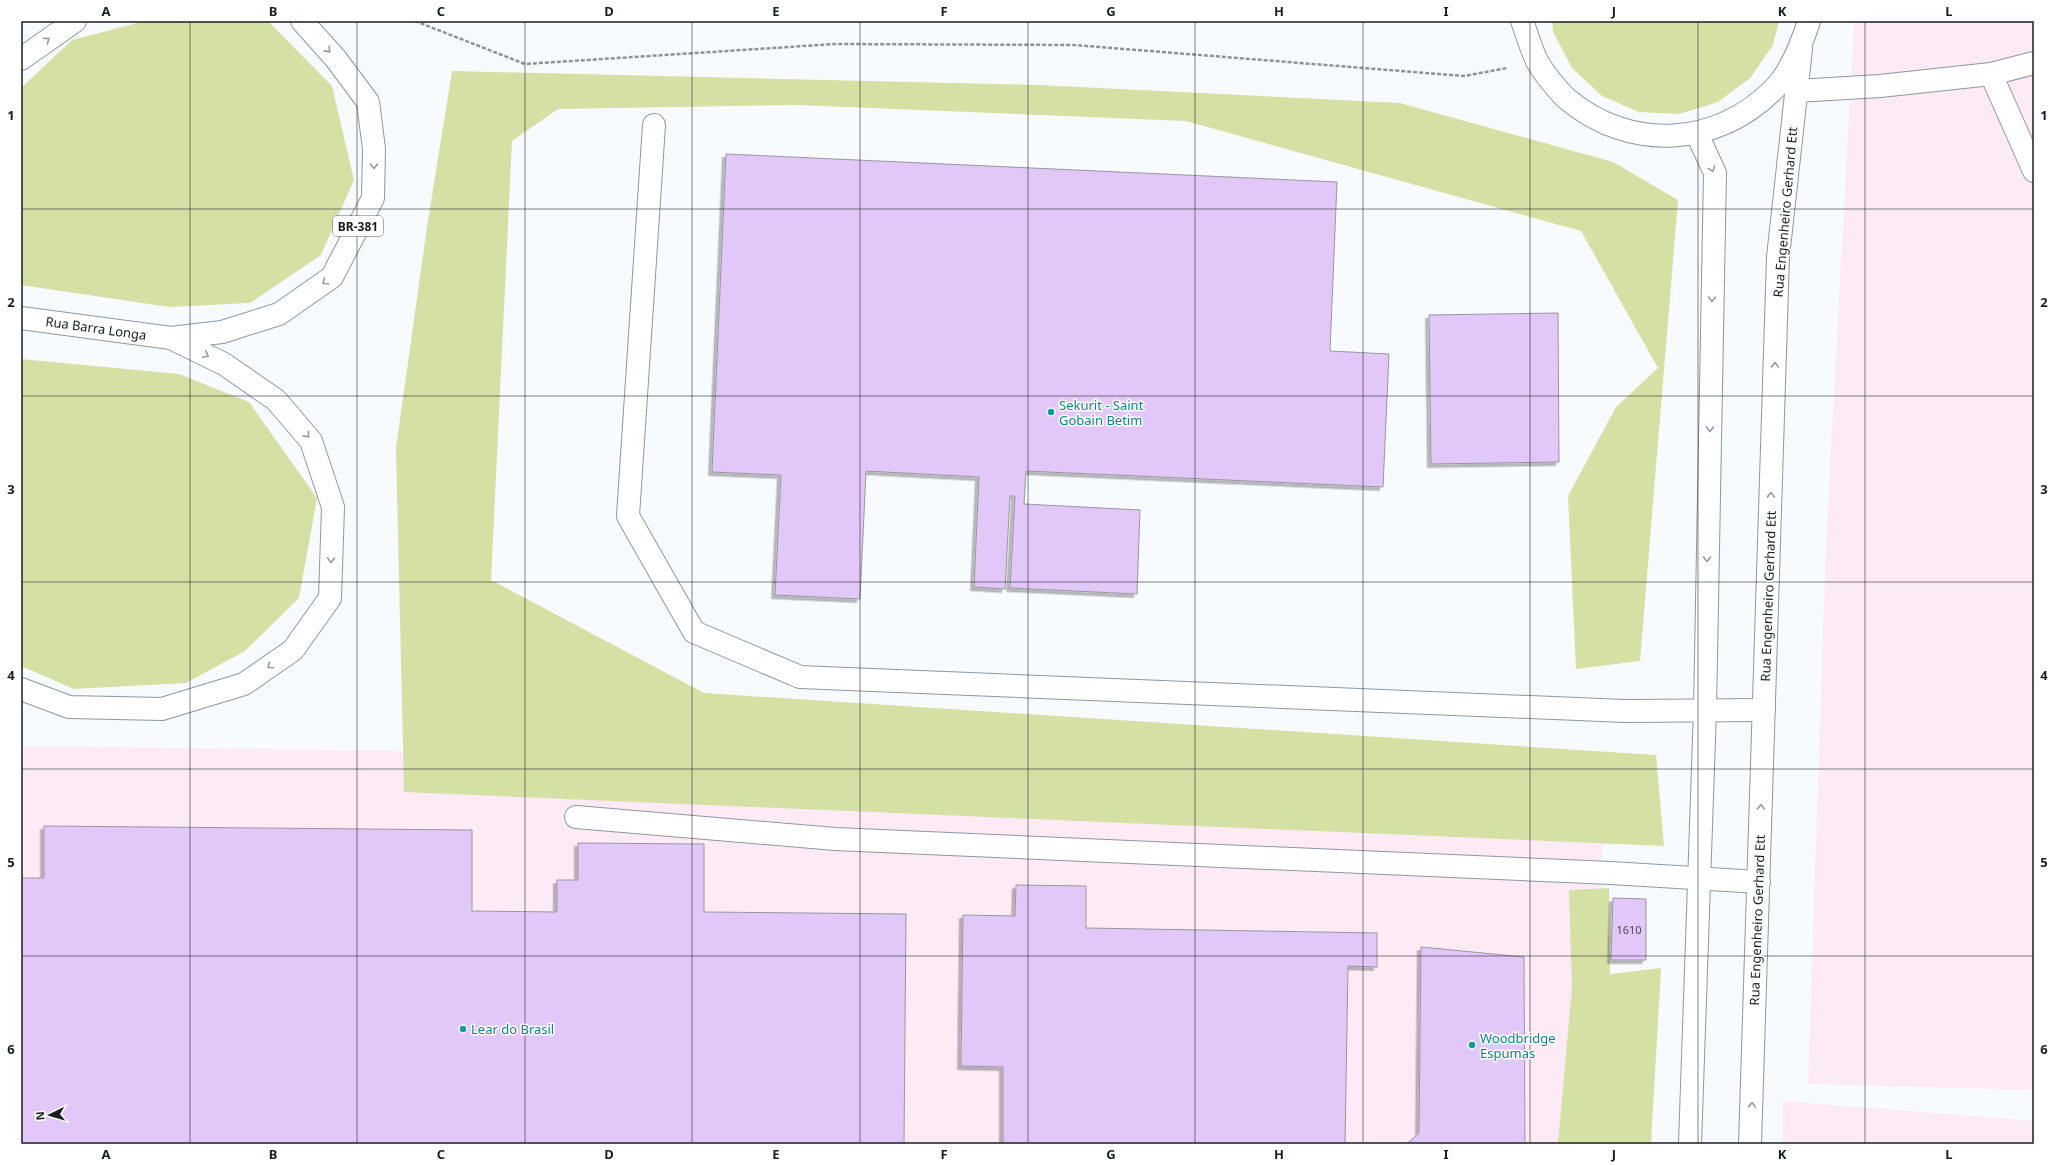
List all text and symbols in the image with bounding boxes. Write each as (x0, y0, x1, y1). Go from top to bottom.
text: A (102, 2, 111, 20)
text: B (269, 2, 277, 20)
text: C (437, 2, 445, 20)
text: D (604, 2, 614, 20)
text: E (772, 2, 780, 20)
text: F (940, 2, 948, 20)
text: G (1106, 2, 1116, 20)
text: H (1274, 2, 1284, 20)
text: I (1443, 2, 1449, 20)
text: J (1611, 2, 1616, 20)
text: K (1778, 2, 1787, 20)
text: L (1945, 2, 1953, 20)
one-way arrow (43, 37, 50, 44)
one-way arrow (324, 45, 331, 53)
text: 1 (7, 106, 15, 124)
text: 1 (2040, 106, 2048, 124)
street label: Rua Engenheiro Gerhard Ett (1769, 126, 1801, 298)
one-way arrow (370, 163, 378, 169)
one-way arrow (1708, 166, 1716, 173)
road number: BR-381 (333, 216, 383, 236)
one-way arrow (322, 277, 329, 284)
text: 2 (7, 293, 15, 311)
text: 2 (2040, 293, 2048, 311)
one-way arrow (1708, 296, 1717, 302)
street label: Rua Barra Longa (44, 312, 148, 344)
one-way arrow (202, 350, 209, 358)
one-way arrow (1771, 362, 1779, 368)
place label: Sekurit - Saint Gobain Betim (1059, 396, 1144, 429)
marker: Sekurit - Saint Gobain Betim (1046, 407, 1056, 417)
one-way arrow (1706, 426, 1714, 432)
one-way arrow (302, 431, 309, 438)
text: 3 (7, 480, 15, 498)
text: 3 (2040, 480, 2048, 498)
one-way arrow (1767, 492, 1775, 498)
street label: Rua Engenheiro Gerhard Ett (1756, 510, 1780, 682)
one-way arrow (1703, 556, 1712, 562)
one-way arrow (327, 557, 335, 563)
one-way arrow (267, 661, 274, 668)
text: 4 (7, 666, 15, 684)
text: 4 (2040, 666, 2048, 684)
one-way arrow (1757, 804, 1765, 810)
street label: Rua Engenheiro Gerhard Ett (1745, 834, 1769, 1006)
text: 5 (7, 853, 15, 871)
text: 5 (2040, 853, 2048, 871)
house number: 1610 (1616, 922, 1642, 937)
place label: Lear do Brasil (471, 1020, 554, 1038)
marker: Lear do Brasil (458, 1024, 468, 1034)
place label: Woodbridge Espumas (1480, 1029, 1556, 1062)
text: 6 (7, 1040, 15, 1058)
marker: Woodbridge Espumas (1467, 1040, 1477, 1050)
text: 6 (2040, 1040, 2048, 1058)
north arrow (30, 1095, 70, 1135)
one-way arrow (1747, 1102, 1756, 1108)
text: N (32, 1111, 47, 1121)
text: A (102, 1145, 111, 1163)
text: B (269, 1145, 277, 1163)
text: C (437, 1145, 445, 1163)
text: D (604, 1145, 614, 1163)
text: E (772, 1145, 780, 1163)
text: F (940, 1145, 948, 1163)
text: G (1106, 1145, 1116, 1163)
text: H (1274, 1145, 1284, 1163)
text: I (1443, 1145, 1449, 1163)
text: J (1611, 1145, 1616, 1163)
text: K (1778, 1145, 1787, 1163)
text: L (1945, 1145, 1953, 1163)

